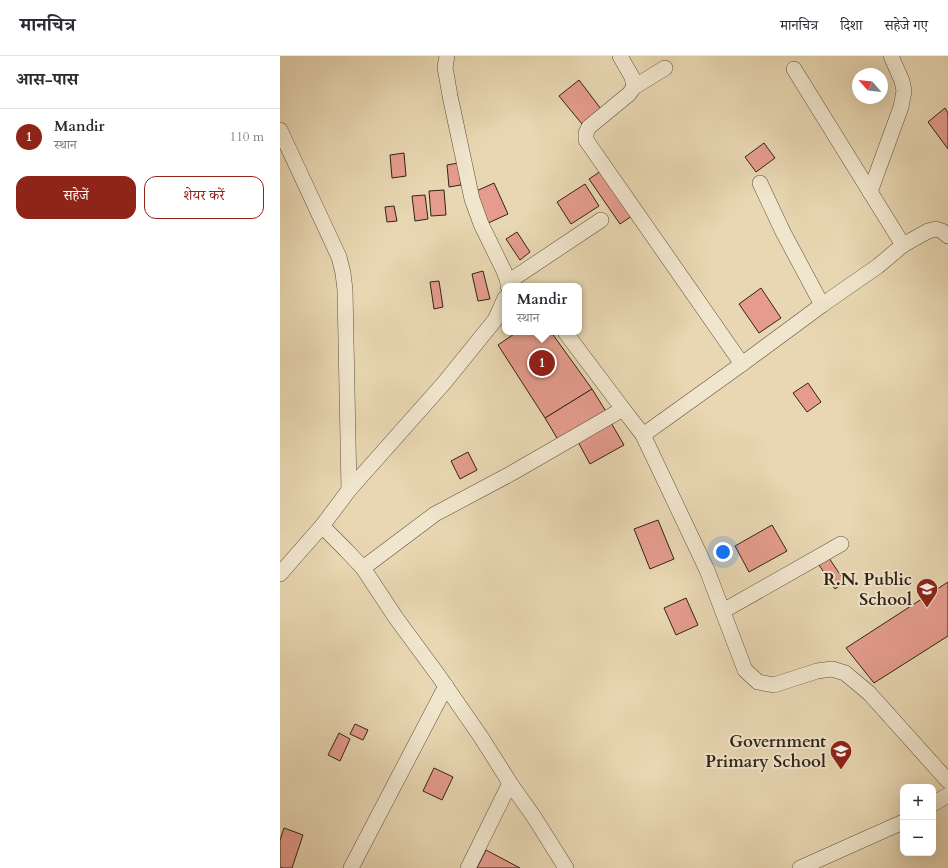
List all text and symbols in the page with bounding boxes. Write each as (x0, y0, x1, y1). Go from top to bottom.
text: मानचित्र (20, 12, 75, 38)
text: मानचित्र (780, 16, 818, 35)
text: दिशा (840, 16, 862, 35)
text: सहेजे गए (884, 16, 928, 35)
text: आस-पास (16, 68, 78, 91)
north arrow (852, 68, 888, 104)
text: Mandir (54, 116, 105, 136)
text: 1 (26, 128, 32, 146)
text: 110 m (230, 128, 264, 146)
text: स्थान (54, 136, 77, 154)
button: सहेजें (16, 176, 136, 219)
button: शेयर करें (144, 176, 264, 219)
popup (502, 283, 582, 335)
text: Mandir (517, 289, 567, 309)
text: स्थान (517, 309, 539, 327)
pin: 1 (529, 348, 555, 378)
your location (713, 542, 733, 562)
place label: R.N. Public School (823, 568, 912, 611)
school or university icon: R.N. Public School (914, 576, 940, 609)
place label: Government Primary School (705, 730, 826, 773)
school or university icon: Government Primary School (828, 738, 854, 771)
map controls (900, 784, 936, 856)
button: + (900, 784, 936, 820)
button: − (900, 820, 936, 856)

